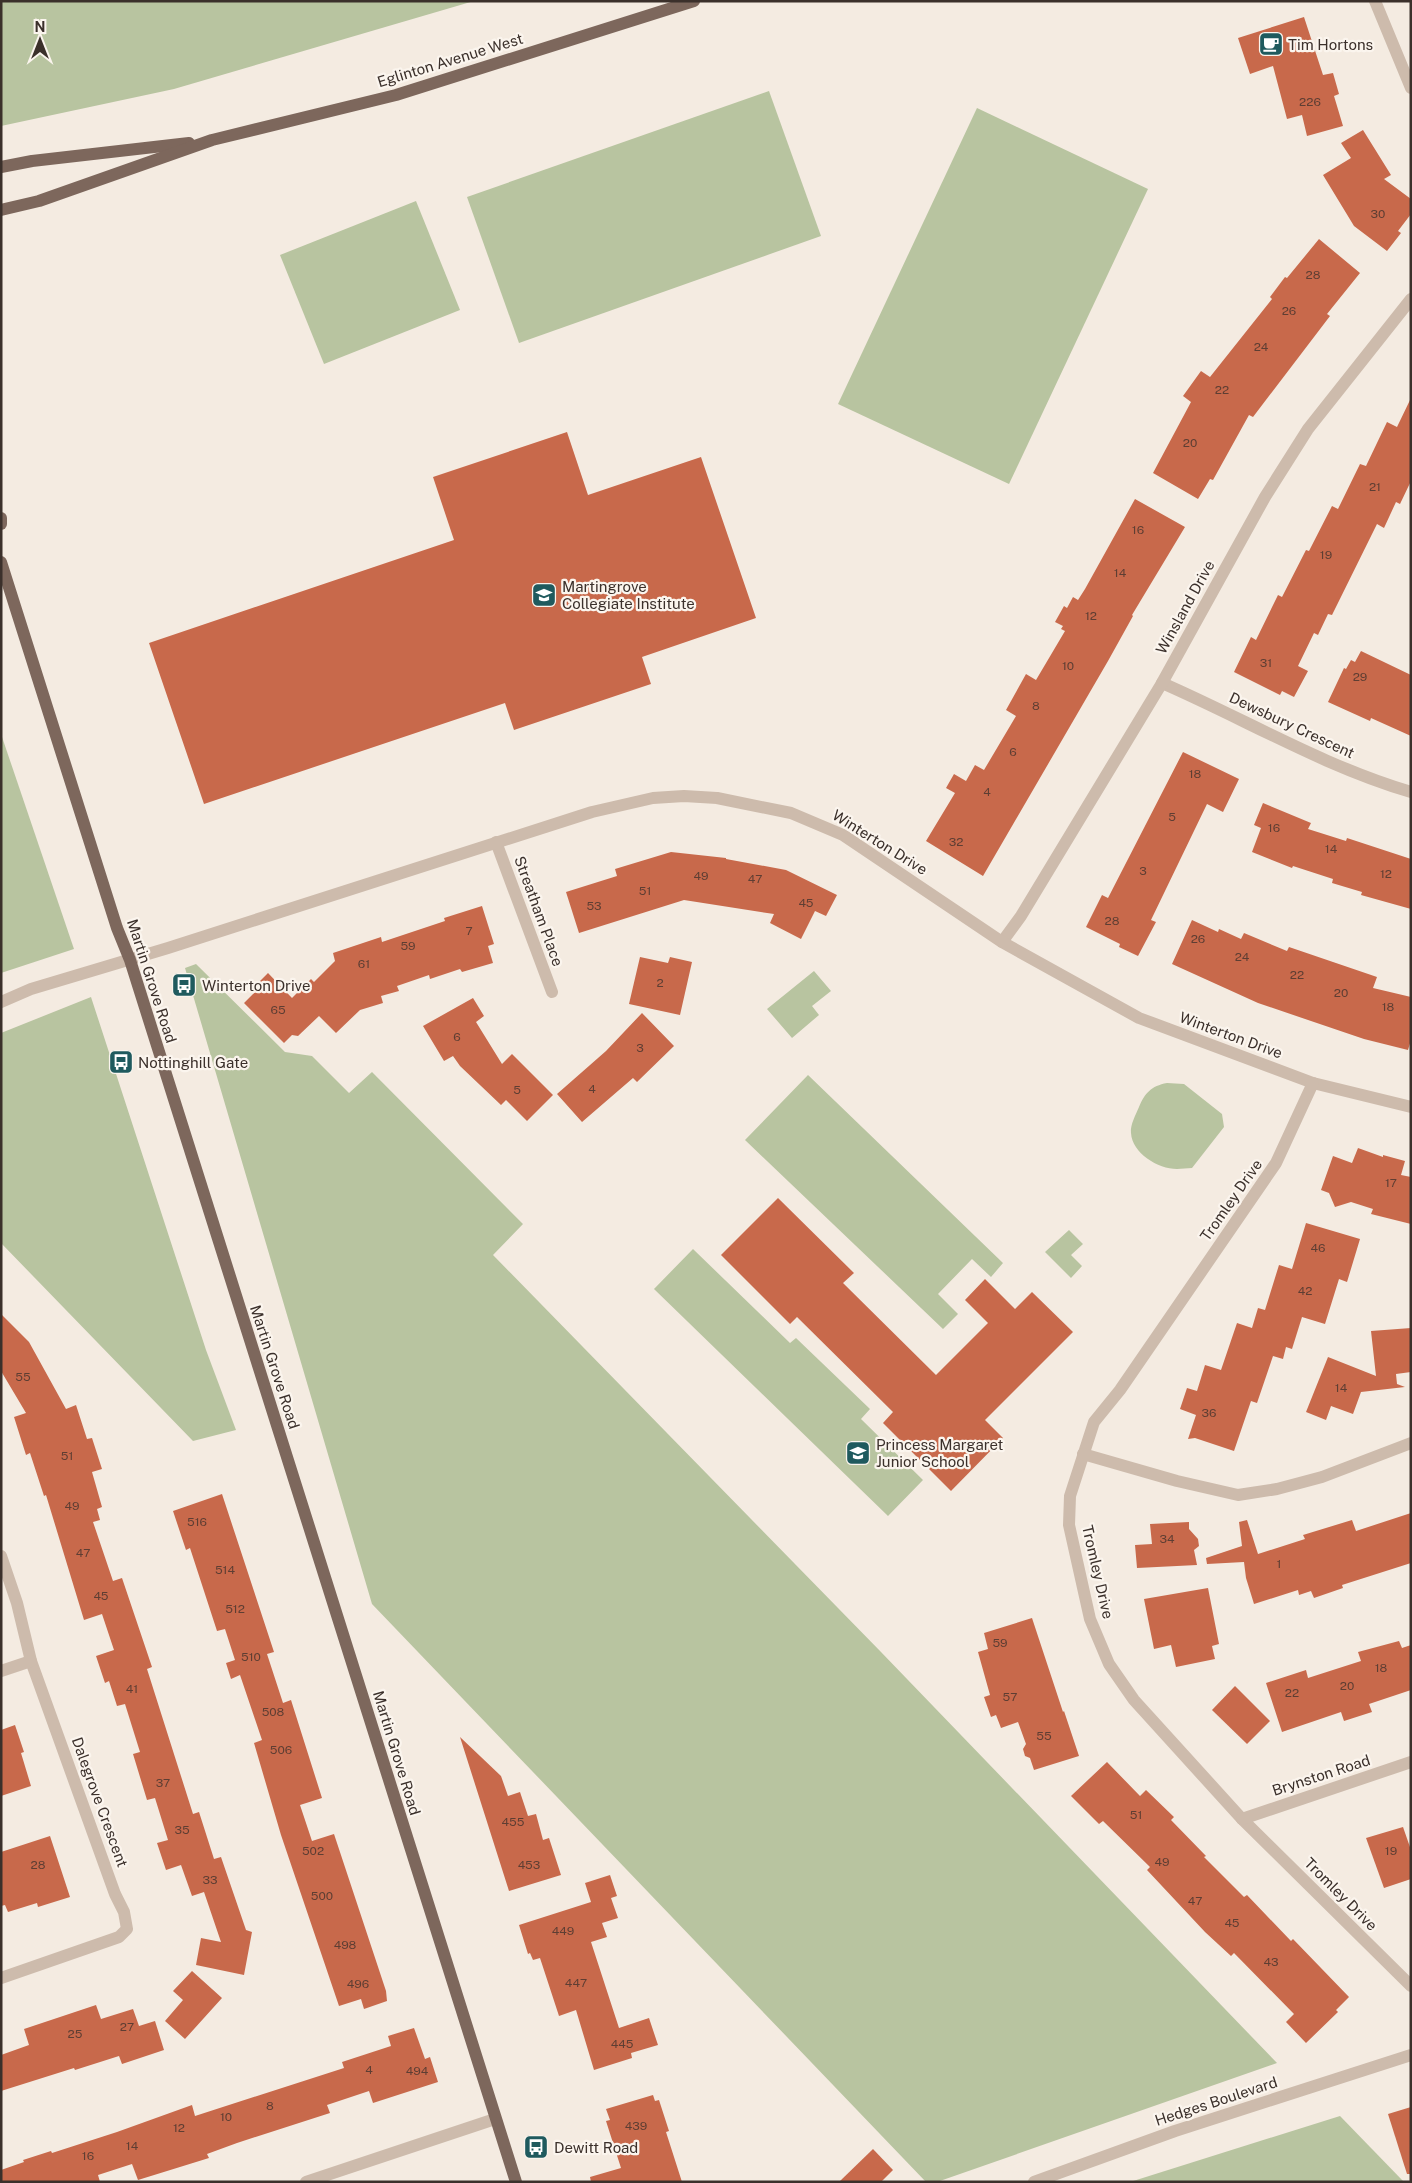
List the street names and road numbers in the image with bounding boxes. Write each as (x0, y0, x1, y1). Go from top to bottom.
street label: Eglinton Avenue West (375, 30, 525, 90)
street label: Winsland Drive (1152, 557, 1218, 657)
street label: Dewsbury Crescent (1227, 689, 1357, 762)
street label: Winterton Drive (829, 806, 931, 878)
street label: Streatham Place (511, 854, 567, 968)
street label: Martin Grove Road (124, 917, 180, 1045)
street label: Winterton Drive (1177, 1008, 1285, 1062)
street label: Tromley Drive (1197, 1156, 1265, 1244)
street label: Martin Grove Road (247, 1303, 303, 1431)
street label: Tromley Drive (1079, 1523, 1117, 1621)
street label: Martin Grove Road (370, 1689, 424, 1817)
street label: Dalegrove Crescent (69, 1735, 131, 1869)
street label: Brynston Road (1270, 1751, 1372, 1799)
street label: Tromley Drive (1301, 1854, 1381, 1934)
street label: Hedges Boulevard (1153, 2073, 1279, 2129)

